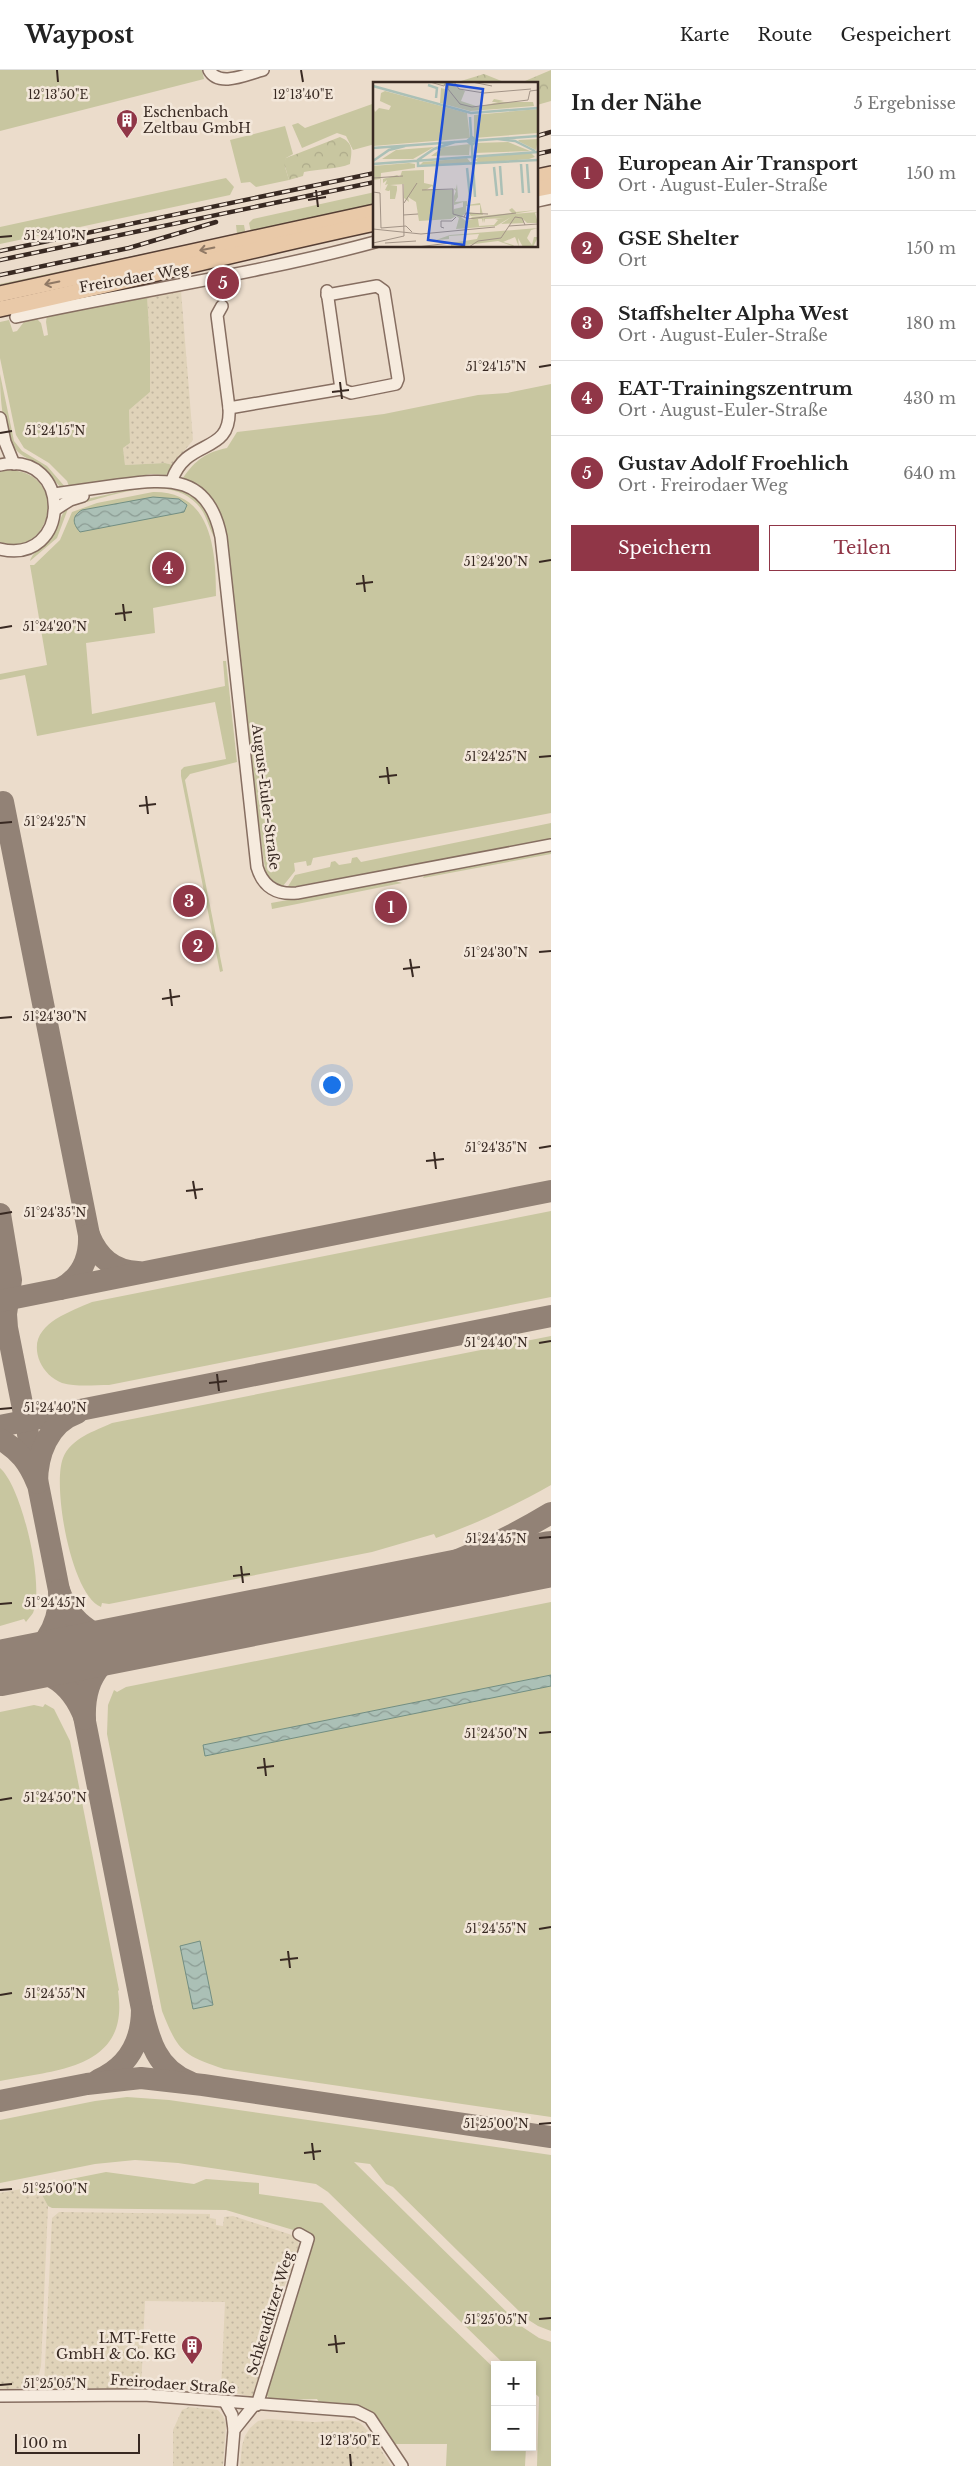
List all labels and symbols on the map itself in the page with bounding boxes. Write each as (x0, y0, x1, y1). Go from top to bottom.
inset map (373, 82, 538, 248)
text: 12°13'50"E (28, 87, 89, 102)
text: 12°13'40"E (273, 87, 334, 102)
place label: Eschenbach Zeltbau GmbH (143, 103, 251, 137)
building icon: Eschenbach Zeltbau GmbH (115, 108, 139, 139)
text: 51°24'10"N (24, 228, 86, 243)
one-way arrow (200, 245, 216, 254)
street label: Freirodaer Weg (78, 259, 191, 297)
pin: 5 (207, 264, 239, 302)
one-way arrow (44, 279, 60, 288)
text: 51°24'15"N (466, 359, 526, 374)
text: 51°24'15"N (25, 423, 85, 438)
pin: 4 (152, 549, 184, 587)
text: 51°24'20"N (464, 554, 528, 569)
text: 51°24'20"N (23, 619, 87, 634)
street label: August-Euler-Straße (248, 722, 284, 871)
text: 51°24'25"N (465, 749, 527, 764)
text: 51°24'25"N (24, 814, 86, 829)
pin: 3 (173, 882, 205, 920)
pin: 1 (375, 888, 407, 926)
pin: 2 (182, 927, 214, 965)
text: 51°24'30"N (464, 945, 528, 960)
text: 51°24'30"N (23, 1009, 87, 1024)
your location (319, 1072, 345, 1098)
text: 51°24'35"N (465, 1140, 527, 1155)
text: 51°24'35"N (24, 1205, 86, 1220)
text: 51°24'40"N (464, 1335, 528, 1350)
text: 51°24'40"N (23, 1400, 87, 1415)
text: 51°24'45"N (465, 1531, 527, 1546)
text: 51°24'45"N (24, 1595, 86, 1610)
text: 51°24'50"N (464, 1726, 528, 1741)
text: 51°24'50"N (23, 1790, 87, 1805)
text: 51°24'55"N (465, 1921, 527, 1936)
text: 51°24'55"N (24, 1986, 86, 2001)
text: 51°25'00"N (463, 2116, 529, 2131)
text: 51°25'00"N (22, 2181, 88, 2196)
street label: Schkeuditzer Weg (243, 2248, 298, 2377)
text: 51°25'05"N (464, 2312, 528, 2327)
place label: LMT-Fette GmbH & Co. KG (56, 2329, 176, 2363)
building icon: LMT-Fette GmbH & Co. KG (180, 2334, 204, 2365)
street label: Freirodaer Straße (109, 2371, 237, 2397)
text: 51°25'05"N (23, 2376, 87, 2391)
scale bar (15, 2431, 140, 2454)
text: 12°13'50"E (320, 2433, 381, 2448)

